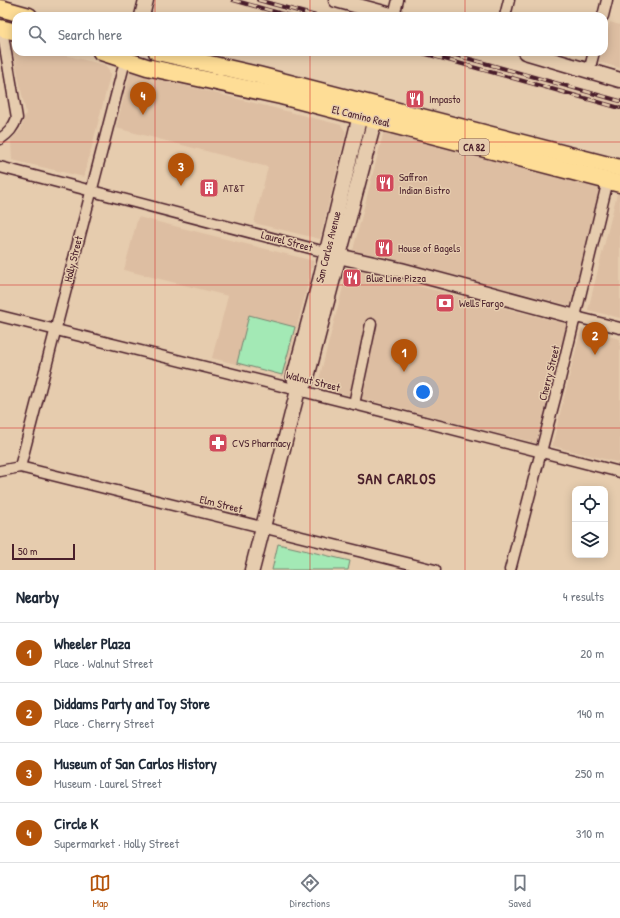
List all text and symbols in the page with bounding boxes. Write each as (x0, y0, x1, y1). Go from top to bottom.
search box (12, 12, 608, 56)
icon: search (26, 23, 48, 45)
text: Search here (58, 24, 122, 45)
pin: 4 (130, 82, 156, 115)
restaurant icon: Impasto (404, 88, 426, 110)
place label: Impasto (429, 92, 461, 106)
street label: El Camino Real (331, 102, 391, 130)
road number: CA 82 (459, 139, 489, 155)
pin: 3 (168, 153, 194, 186)
place label: Saffron Indian Bistro (399, 170, 450, 197)
restaurant icon: Saffron Indian Bistro (374, 172, 396, 194)
building icon: AT&T (198, 177, 220, 199)
place label: AT&T (223, 181, 245, 195)
street label: San Carlos Avenue (312, 209, 344, 284)
street label: Laurel Street (260, 227, 314, 255)
street label: Holly Street (61, 234, 86, 284)
restaurant icon: House of Bagels (373, 237, 395, 259)
place label: House of Bagels (398, 241, 460, 255)
restaurant icon: Blue Line Pizza (341, 267, 363, 289)
place label: Blue Line Pizza (366, 271, 426, 285)
bank icon: Wells Fargo (434, 292, 456, 314)
place label: Wells Fargo (459, 296, 504, 310)
pin: 2 (582, 322, 608, 355)
pin: 1 (391, 339, 417, 372)
street label: Cherry Street (535, 344, 563, 402)
street label: Walnut Street (284, 368, 342, 395)
your location (413, 382, 433, 402)
pharmacy icon: CVS Pharmacy (207, 432, 229, 454)
place label: CVS Pharmacy (232, 436, 291, 450)
district label: SAN CARLOS (358, 468, 436, 489)
map controls (572, 486, 608, 558)
button: locate (572, 486, 608, 522)
street label: Elm Street (198, 492, 244, 516)
button: layers (572, 522, 608, 558)
scale bar (12, 542, 75, 561)
text: 50 m (18, 544, 38, 558)
text: Nearby (16, 585, 59, 608)
text: 4 results (563, 587, 604, 605)
text: Wheeler Plaza (54, 633, 130, 654)
text: 1 (27, 644, 31, 662)
text: 20 m (580, 644, 604, 662)
text: Place · Walnut Street (54, 654, 153, 672)
text: Diddams Party and Toy Store (54, 693, 210, 714)
text: 2 (26, 704, 32, 722)
text: 140 m (577, 704, 604, 722)
text: Place · Cherry Street (54, 714, 154, 732)
text: Museum of San Carlos History (54, 753, 217, 774)
text: 3 (26, 764, 32, 782)
text: 250 m (575, 764, 604, 782)
text: Museum · Laurel Street (54, 774, 162, 792)
text: Circle K (54, 813, 98, 834)
text: 4 (27, 824, 31, 842)
text: 310 m (576, 824, 604, 842)
text: Supermarket · Holly Street (54, 834, 179, 852)
tab: Map (89, 872, 111, 910)
tab: Directions (290, 872, 330, 910)
tab: Saved (508, 872, 531, 910)

